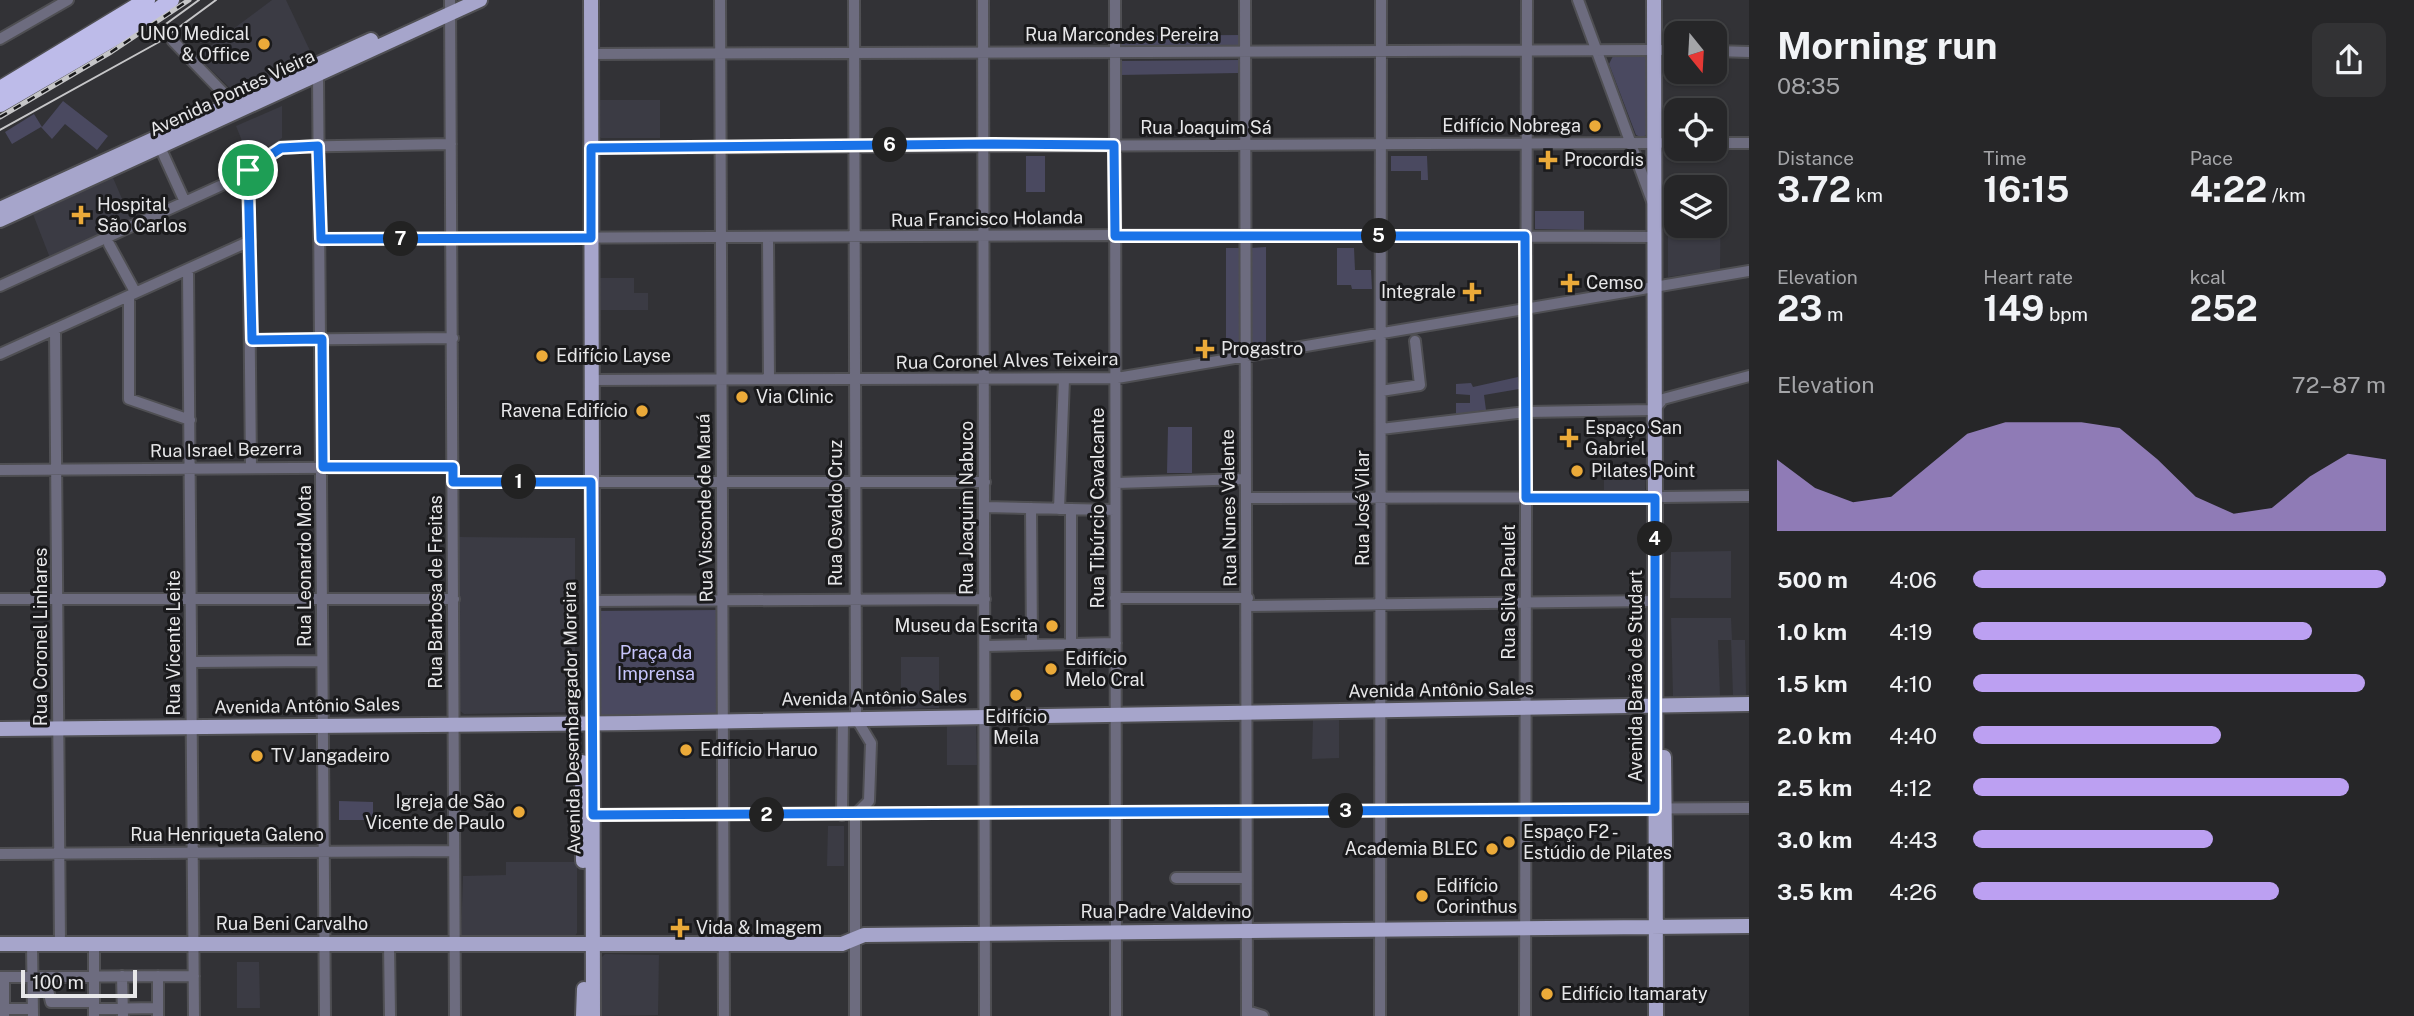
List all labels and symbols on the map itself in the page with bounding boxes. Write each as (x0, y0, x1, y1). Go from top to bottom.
north arrow (1664, 21, 1727, 84)
place label: UNO Medical & Office (140, 23, 250, 65)
street label: Rua Marcondes Pereira (1025, 24, 1219, 45)
marker: UNO Medical & Office (256, 36, 272, 52)
street label: Avenida Pontes Vieira (146, 45, 318, 140)
place label: Edifício Nobrega (1442, 115, 1581, 136)
street label: Rua Joaquim Sá (1140, 117, 1272, 138)
marker: Edifício Nobrega (1587, 118, 1603, 134)
pin: 6 (872, 128, 908, 162)
pin (218, 140, 278, 200)
place label: Procordis (1564, 149, 1644, 170)
marker: Procordis (1538, 150, 1558, 170)
place label: Hospital São Carlos (97, 194, 187, 236)
marker: Hospital São Carlos (71, 205, 91, 225)
street label: Rua Francisco Holanda (891, 206, 1083, 231)
pin: 5 (1362, 218, 1396, 254)
pin: 7 (384, 222, 418, 256)
place label: Cemso (1586, 272, 1643, 293)
marker: Cemso (1560, 273, 1580, 293)
place label: Integrale (1381, 281, 1456, 302)
marker: Integrale (1462, 282, 1482, 302)
place label: Progastro (1221, 338, 1303, 359)
marker: Progastro (1195, 339, 1215, 359)
place label: Edifício Layse (556, 345, 671, 366)
marker: Edifício Layse (534, 348, 550, 364)
street label: Rua Coronel Alves Teixeira (896, 348, 1118, 373)
place label: Via Clinic (756, 386, 834, 407)
marker: Via Clinic (734, 389, 750, 405)
place label: Ravena Edifício (500, 400, 628, 421)
marker: Ravena Edifício (634, 403, 650, 419)
street label: Rua Tibúrcio Cavalcante (1087, 407, 1108, 609)
street label: Rua Visconde de Mauá (692, 413, 717, 603)
place label: Espaço San Gabriel (1585, 417, 1682, 459)
street label: Rua Joaquim Nabuco (956, 421, 977, 595)
marker: Espaço San Gabriel (1559, 428, 1579, 448)
street label: Rua Nunes Valente (1217, 429, 1240, 587)
street label: Rua Israel Bezerra (150, 438, 302, 461)
street label: Rua Osvaldo Cruz (825, 440, 846, 586)
street label: Rua José Vilar (1352, 450, 1373, 566)
place label: Pilates Point (1591, 460, 1695, 481)
marker: Pilates Point (1569, 463, 1585, 479)
pin: 1 (502, 464, 536, 500)
street label: Rua Leonardo Mota (294, 485, 315, 647)
street label: Rua Barbosa de Freitas (425, 495, 446, 689)
pin: 4 (1638, 522, 1672, 556)
street label: Rua Silva Paulet (1498, 524, 1519, 660)
street label: Rua Coronel Linhares (30, 548, 51, 726)
street label: Rua Vicente Leite (163, 570, 184, 716)
street label: Avenida Barão de Studart (1625, 570, 1646, 782)
street label: Avenida Desembargador Moreira (559, 581, 584, 855)
place label: Museu da Escrita (895, 615, 1038, 636)
marker: Museu da Escrita (1044, 618, 1060, 634)
park label: Praça da Imprensa (617, 642, 695, 684)
place label: Edifício Melo Cral (1065, 648, 1145, 690)
marker: Edifício Melo Cral (1043, 661, 1059, 677)
street label: Avenida Antônio Sales (1348, 677, 1534, 702)
street label: Avenida Antônio Sales (781, 685, 967, 710)
marker: Edifício Meila (1008, 687, 1024, 703)
street label: Avenida Antônio Sales (214, 693, 400, 718)
place label: Edifício Meila (985, 706, 1047, 748)
place label: Edifício Haruo (700, 739, 818, 760)
marker: Edifício Haruo (678, 742, 694, 758)
place label: TV Jangadeiro (271, 745, 390, 766)
marker: TV Jangadeiro (249, 748, 265, 764)
place label: Igreja de São Vicente de Paulo (365, 791, 505, 833)
pin: 3 (1328, 794, 1364, 828)
pin: 2 (750, 798, 784, 832)
marker: Igreja de São Vicente de Paulo (511, 804, 527, 820)
place label: Espaço F2 - Estúdio de Pilates (1523, 821, 1672, 863)
street label: Rua Henriqueta Galeno (130, 824, 324, 845)
marker: Espaço F2 - Estúdio de Pilates (1501, 834, 1517, 850)
place label: Academia BLEC (1344, 838, 1478, 859)
marker: Academia BLEC (1484, 841, 1500, 857)
place label: Edifício Corinthus (1436, 875, 1517, 917)
marker: Edifício Corinthus (1414, 888, 1430, 904)
street label: Rua Padre Valdevino (1080, 901, 1252, 922)
street label: Rua Beni Carvalho (216, 913, 368, 934)
place label: Vida & Imagem (696, 917, 822, 938)
marker: Vida & Imagem (670, 918, 690, 938)
scale bar (21, 967, 136, 999)
place label: Edifício Itamaraty (1561, 983, 1708, 1004)
marker: Edifício Itamaraty (1539, 986, 1555, 1002)

